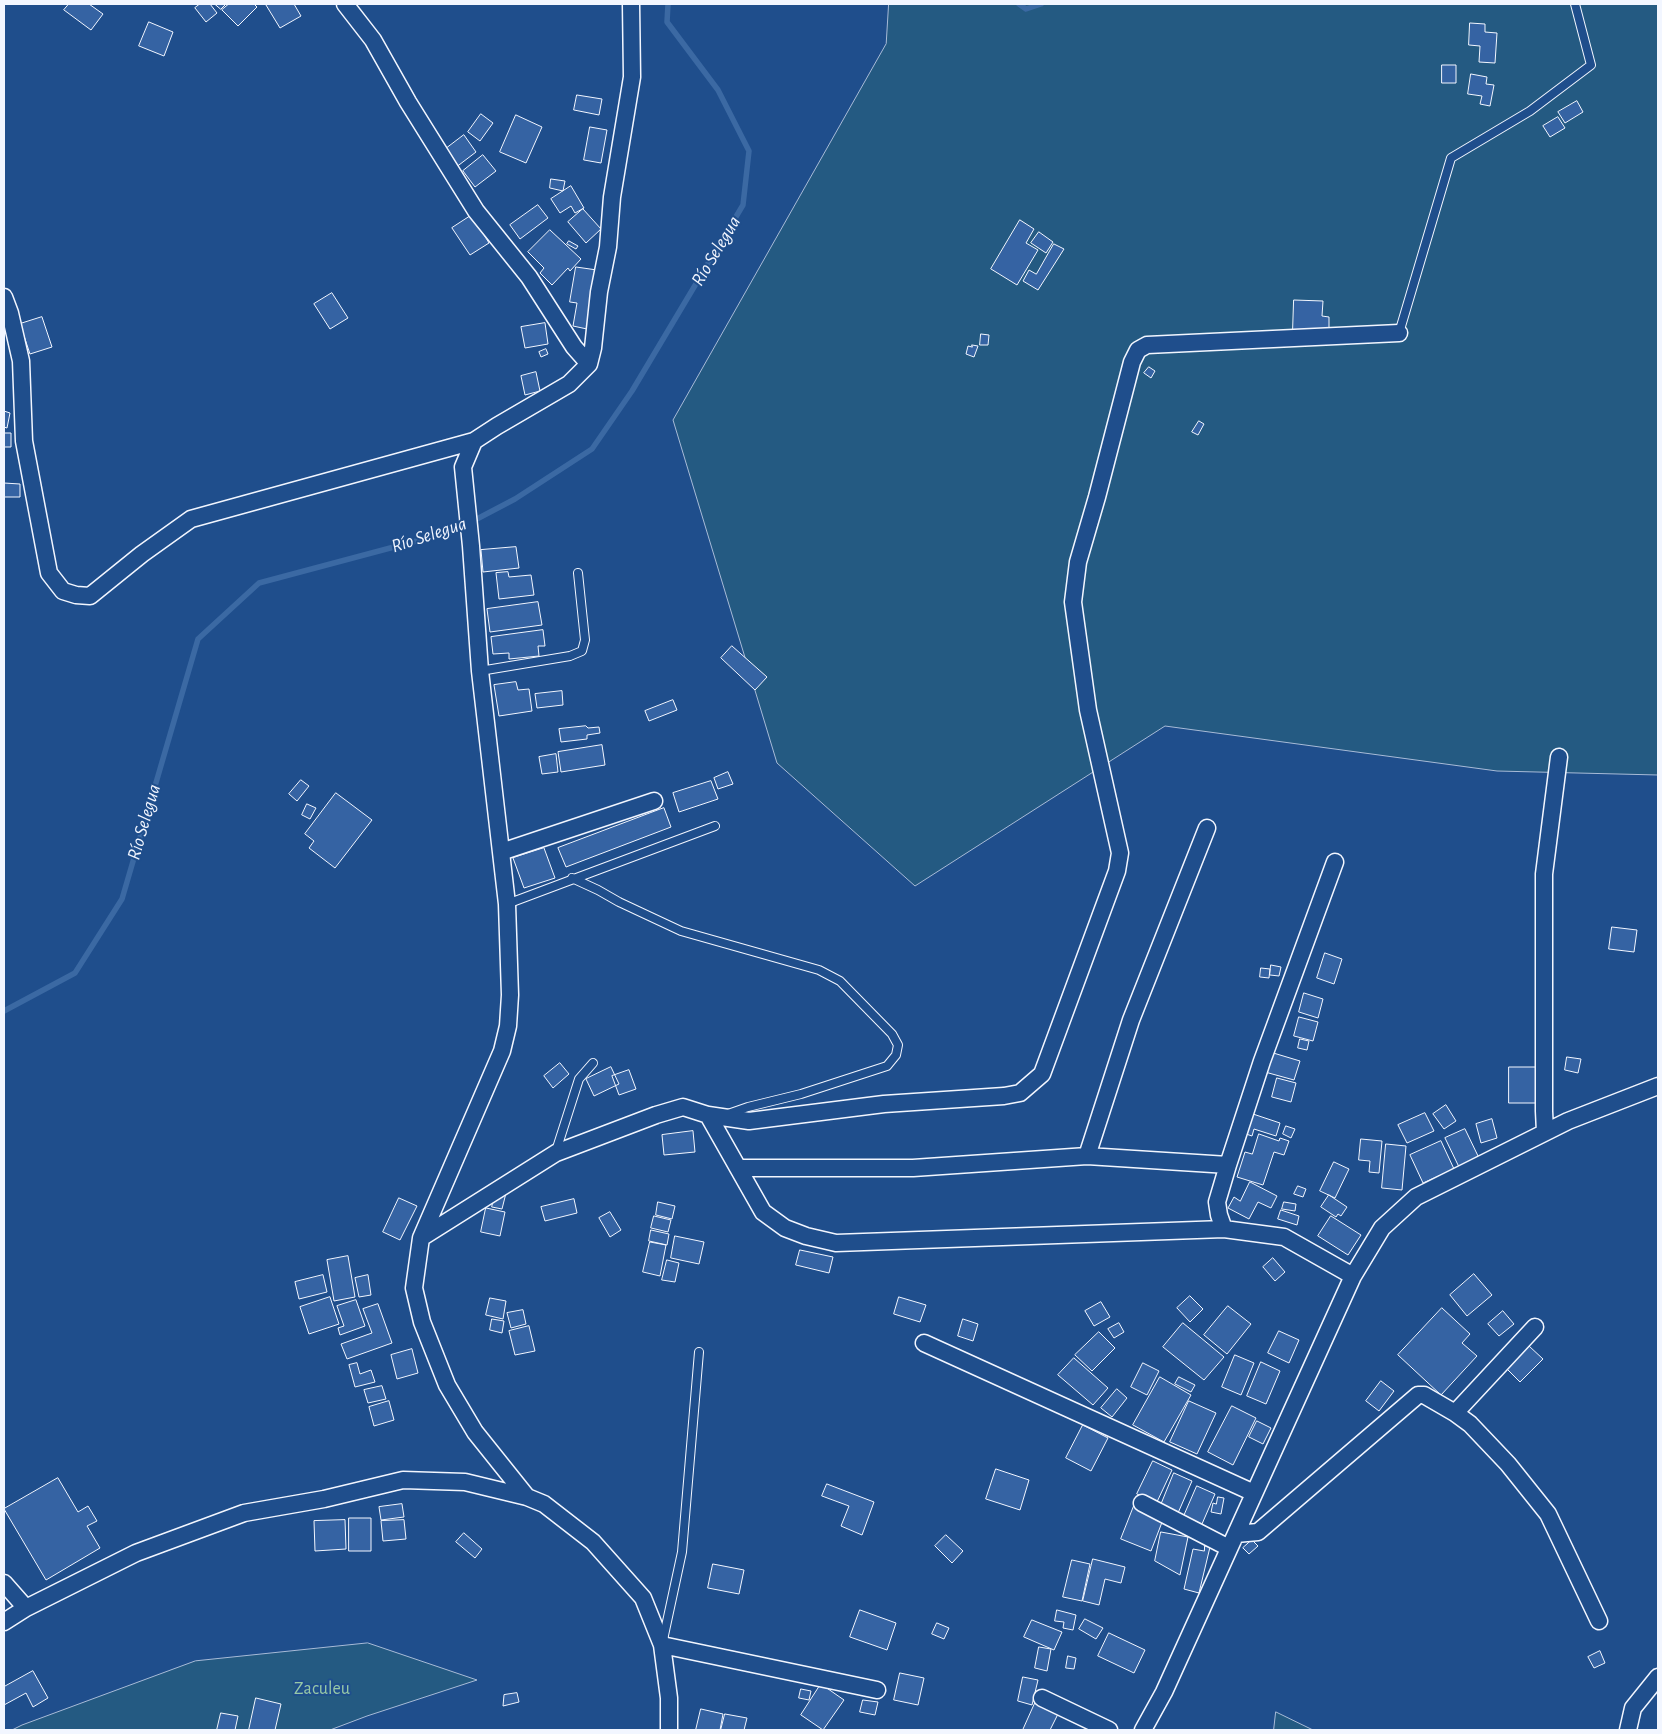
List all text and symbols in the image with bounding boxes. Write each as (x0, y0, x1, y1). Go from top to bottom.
water label: Río Selegua (686, 212, 746, 290)
water label: Río Selegua (389, 512, 469, 558)
water label: Río Selegua (122, 782, 166, 862)
park label: Zaculeu (294, 1678, 350, 1700)

